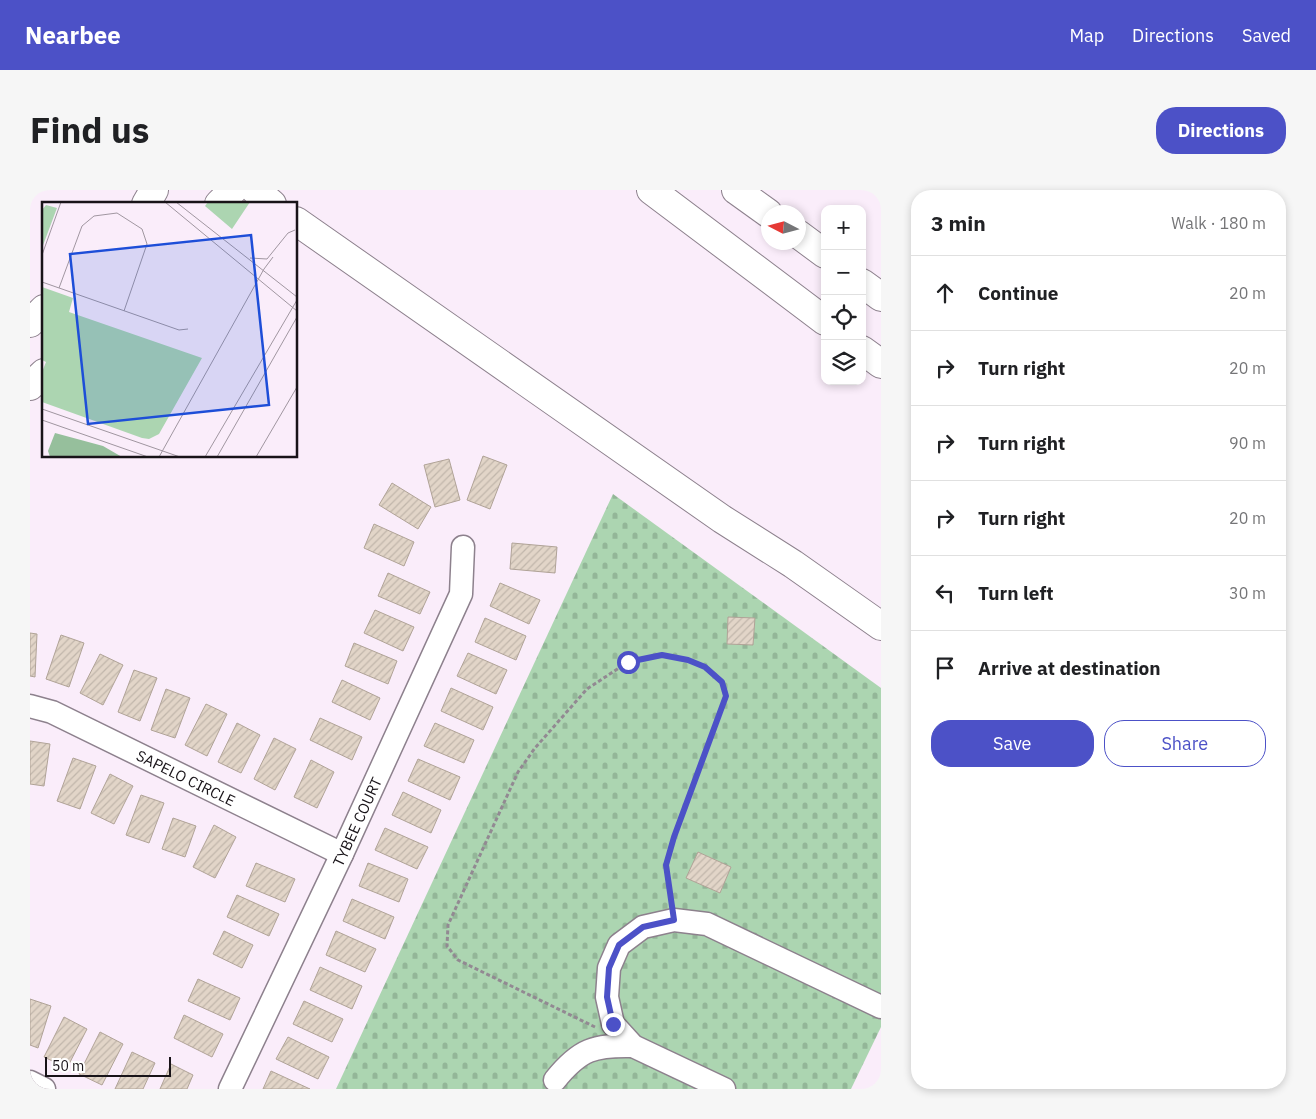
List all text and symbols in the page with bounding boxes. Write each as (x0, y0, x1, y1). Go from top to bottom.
text: Nearbee (25, 19, 121, 51)
text: Map (1069, 24, 1104, 47)
text: Directions (1132, 24, 1214, 47)
text: Saved (1242, 24, 1291, 47)
text: Find us (30, 107, 149, 153)
button: Directions (1156, 107, 1286, 154)
inset map (42, 202, 298, 458)
north arrow (761, 205, 806, 250)
map controls (821, 205, 866, 385)
button: + (821, 205, 866, 250)
text: 3 min (931, 209, 986, 237)
text: Walk · 180 m (1171, 213, 1266, 233)
button: − (821, 250, 866, 295)
icon: ahead (931, 279, 959, 307)
text: Continue (978, 281, 1058, 305)
text: 20 m (1229, 283, 1266, 303)
button: locate (821, 295, 866, 340)
button: layers (821, 340, 866, 385)
icon: right (931, 354, 959, 382)
text: Turn right (978, 356, 1065, 380)
text: 20 m (1229, 358, 1266, 378)
icon: right (931, 429, 959, 457)
text: Turn right (978, 431, 1065, 455)
text: 90 m (1229, 433, 1266, 453)
icon: right (931, 504, 959, 532)
text: Turn right (978, 506, 1065, 530)
text: 20 m (1229, 508, 1266, 528)
icon: left (931, 579, 959, 607)
text: Turn left (978, 581, 1054, 605)
text: 30 m (1229, 583, 1266, 603)
route start (617, 651, 640, 674)
icon: arrive (931, 654, 959, 682)
text: Arrive at destination (978, 656, 1161, 680)
button: Save (931, 720, 1094, 767)
button: Share (1104, 720, 1266, 767)
street label: SAPELO CIRCLE (133, 745, 239, 810)
street label: TYBEE COURT (328, 774, 386, 869)
route end (602, 1013, 625, 1036)
scale bar (45, 1054, 171, 1077)
text: 50 m (52, 1057, 84, 1075)

